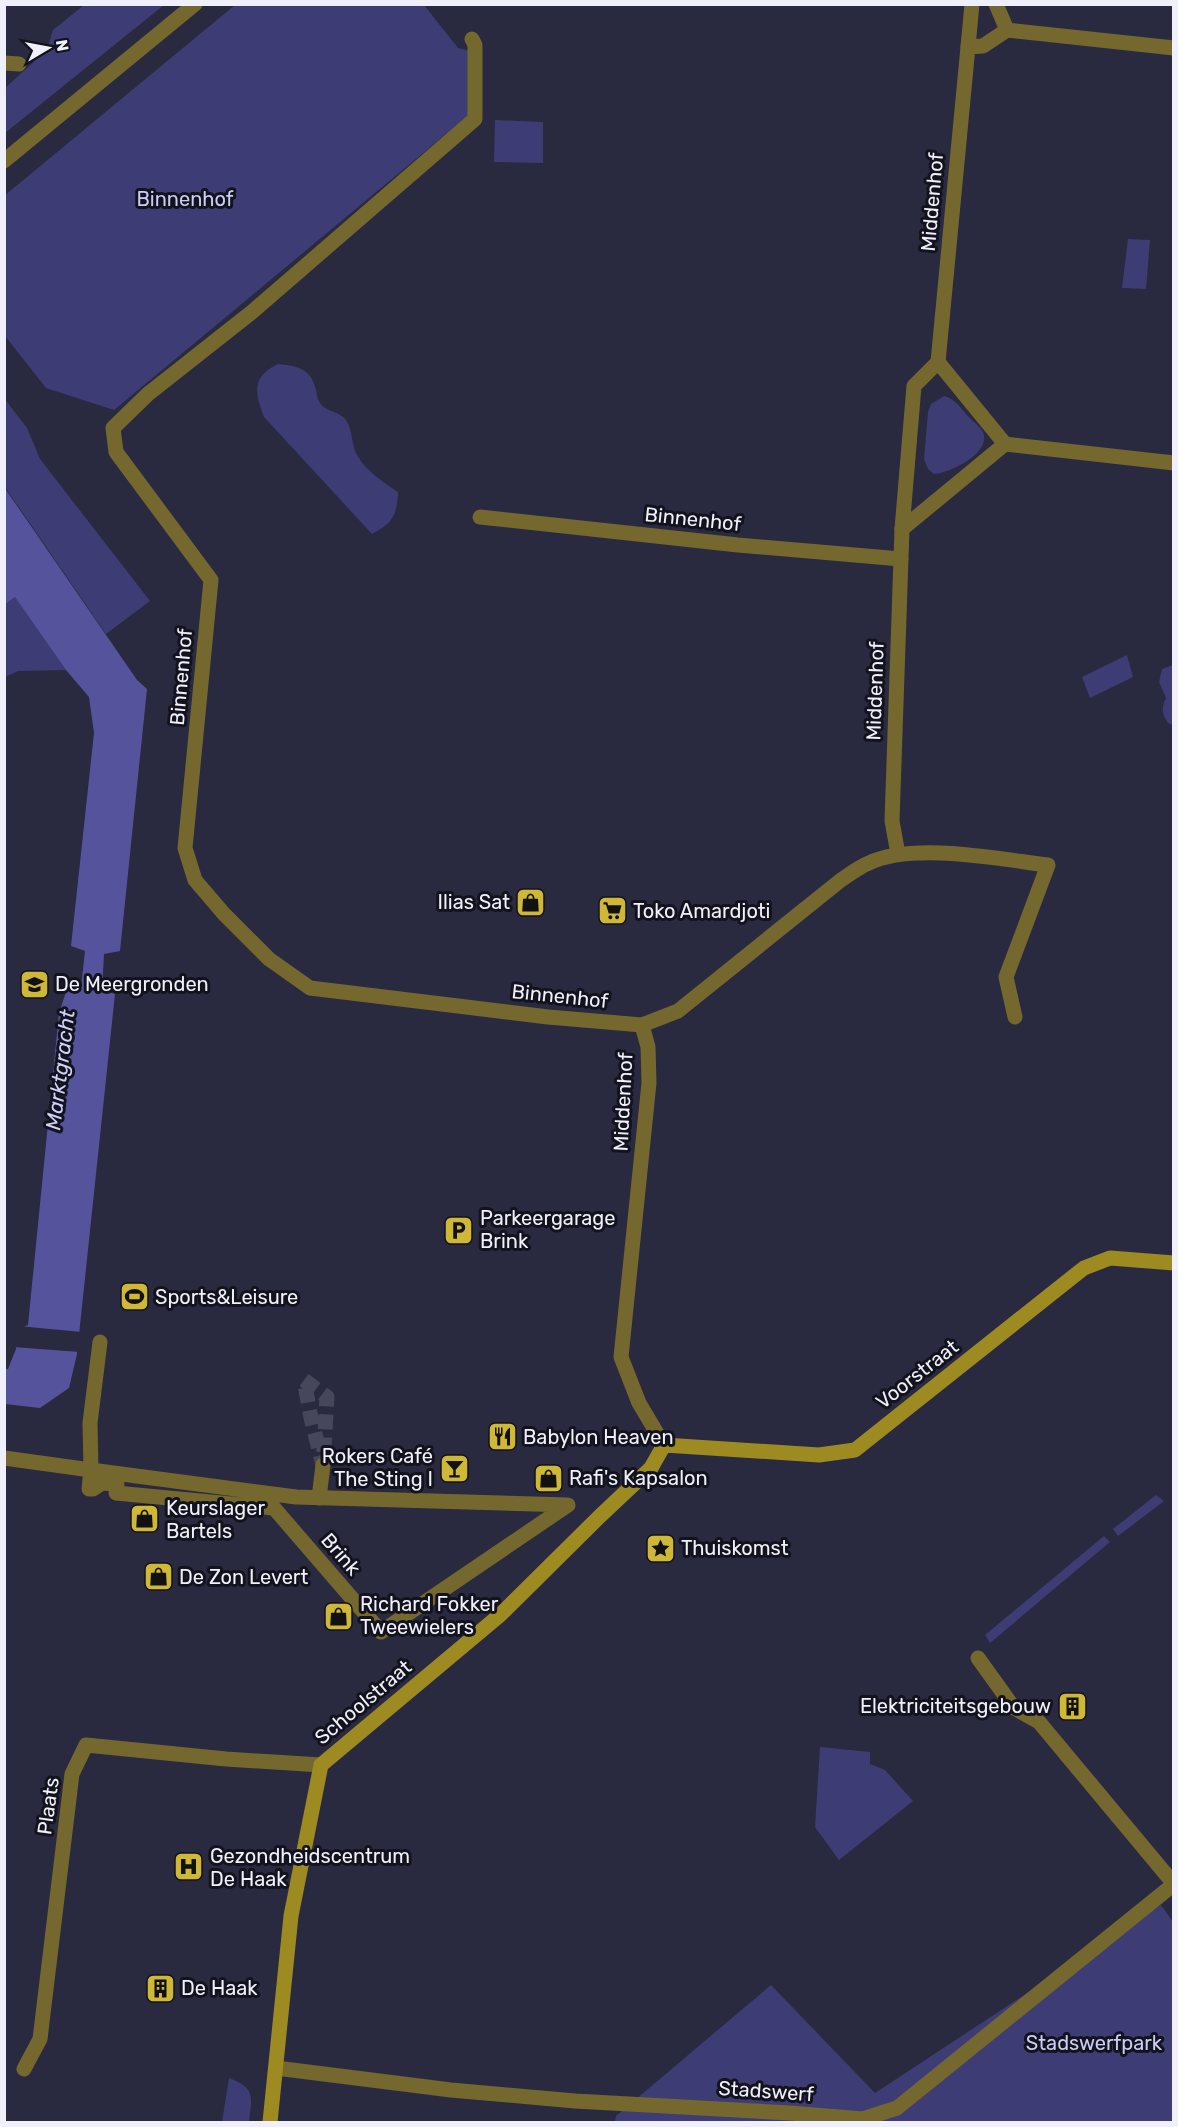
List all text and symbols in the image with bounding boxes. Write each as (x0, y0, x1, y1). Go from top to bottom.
north arrow (18, 18, 78, 78)
text: N (52, 38, 73, 53)
street label: Middenhof (916, 151, 948, 252)
park label: Binnenhof (137, 187, 234, 211)
street label: Binnenhof (644, 502, 743, 536)
street label: Binnenhof (165, 627, 197, 726)
street label: Middenhof (861, 641, 889, 741)
shop icon: Ilias Sat (515, 886, 547, 918)
place label: Ilias Sat (437, 890, 510, 914)
supermarket icon: Toko Amardjoti (596, 895, 628, 927)
place label: Toko Amardjoti (633, 899, 770, 923)
school or university icon: De Meergronden (18, 968, 50, 1000)
place label: De Meergronden (55, 972, 209, 996)
street label: Binnenhof (511, 979, 610, 1013)
water label: Marktgracht (40, 1007, 80, 1132)
street label: Middenhof (608, 1052, 638, 1152)
place label: Parkeergarage Brink (480, 1206, 616, 1253)
parking icon: Parkeergarage Brink (443, 1214, 475, 1246)
sports icon: Sports&Leisure (118, 1281, 150, 1313)
place label: Sports&Leisure (155, 1285, 298, 1309)
street label: Voorstraat (871, 1334, 963, 1414)
restaurant icon: Babylon Heaven (486, 1421, 518, 1453)
place label: Babylon Heaven (523, 1425, 674, 1449)
place label: Rokers Café The Sting I (322, 1444, 433, 1491)
bar icon: Rokers Café The Sting I (438, 1452, 470, 1484)
shop icon: Rafi's Kapsalon (532, 1462, 564, 1494)
place label: Rafi's Kapsalon (569, 1466, 708, 1490)
place label: Keurslager Bartels (166, 1496, 266, 1543)
shop icon: Keurslager Bartels (129, 1503, 161, 1535)
street label: Brink (316, 1528, 366, 1581)
place icon: Thuiskomst (644, 1532, 676, 1564)
place label: Thuiskomst (681, 1536, 789, 1560)
shop icon: De Zon Levert (142, 1561, 174, 1593)
place label: De Zon Levert (179, 1565, 308, 1589)
place label: Richard Fokker Tweewielers (360, 1592, 499, 1639)
shop icon: Richard Fokker Tweewielers (323, 1600, 355, 1632)
street label: Schoolstraat (310, 1655, 416, 1749)
building icon: Elektriciteitsgebouw (1056, 1690, 1088, 1722)
place label: Elektriciteitsgebouw (860, 1694, 1051, 1718)
street label: Plaats (32, 1776, 64, 1836)
place label: Gezondheidscentrum De Haak (210, 1844, 410, 1891)
hospital icon: Gezondheidscentrum De Haak (173, 1851, 205, 1883)
building icon: De Haak (144, 1972, 176, 2004)
place label: De Haak (181, 1976, 258, 2000)
park label: Stadswerfpark (1026, 2031, 1163, 2055)
street label: Stadswerf (718, 2076, 815, 2106)

